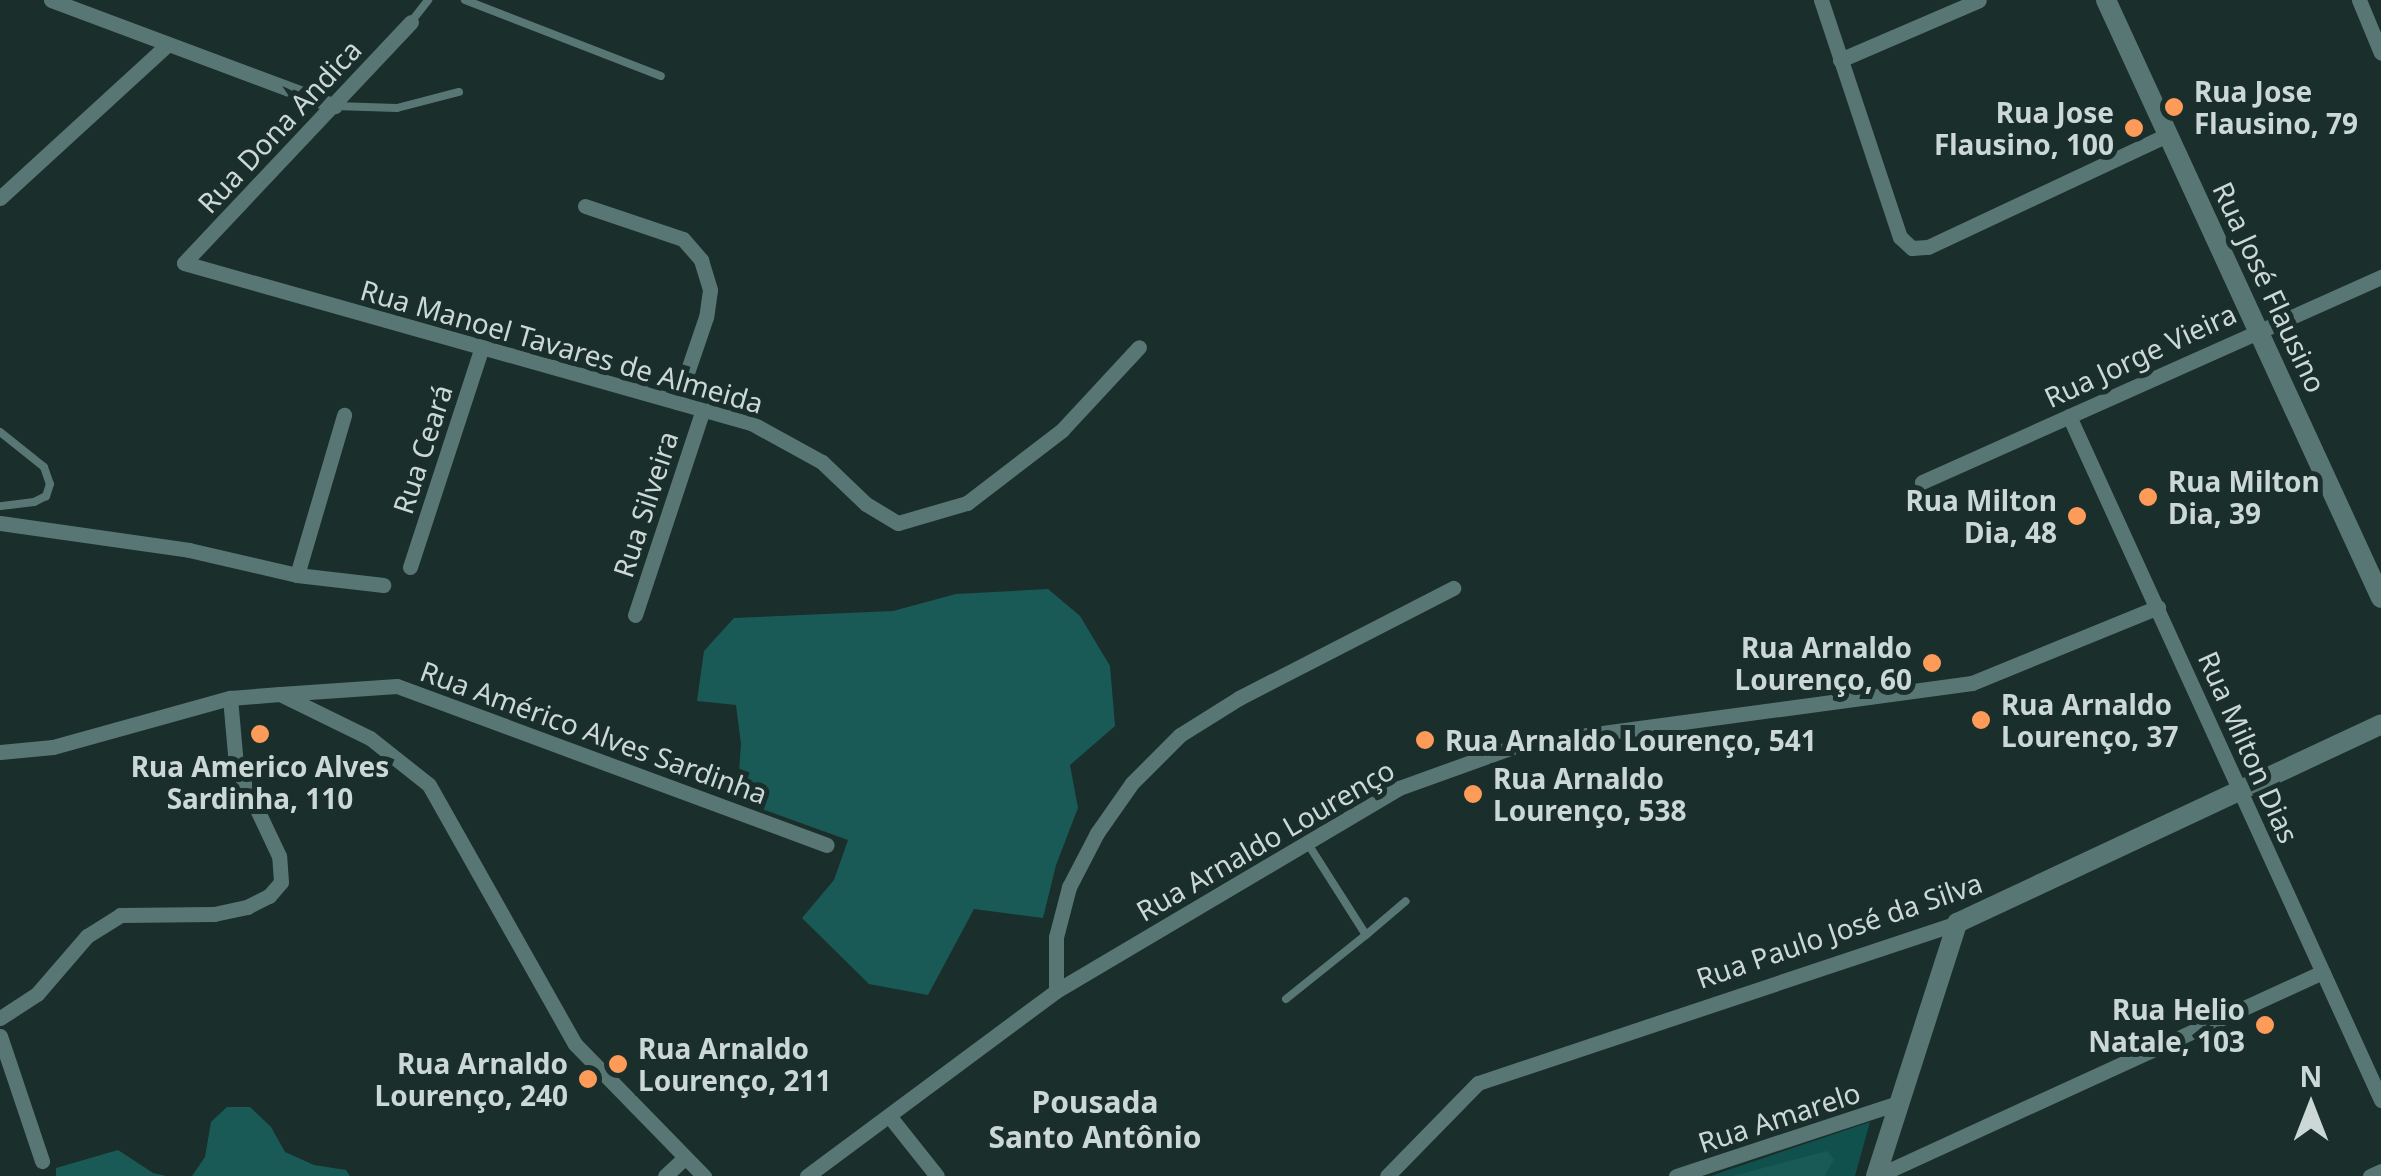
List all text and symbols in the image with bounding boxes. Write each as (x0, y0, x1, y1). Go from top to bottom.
street label: Rua Dona Andica (190, 33, 368, 219)
place label: Rua Jose Flausino, 79 (2194, 74, 2358, 140)
place label: Rua Jose Flausino, 100 (1934, 95, 2114, 161)
marker: Rua Jose Flausino, 79 (2163, 96, 2185, 118)
marker: Rua Jose Flausino, 100 (2123, 117, 2145, 139)
street label: Rua José Flausino (2207, 176, 2333, 398)
street label: Rua Manoel Tavares de Almeida (357, 272, 767, 420)
street label: Rua Jorge Vieira (2039, 296, 2241, 414)
street label: Rua Ceará (385, 380, 459, 518)
street label: Rua Silveira (606, 427, 684, 581)
place label: Rua Milton Dia, 39 (2168, 464, 2320, 530)
place label: Rua Milton Dia, 48 (1905, 483, 2057, 549)
marker: Rua Milton Dia, 39 (2137, 486, 2159, 508)
marker: Rua Milton Dia, 48 (2066, 505, 2088, 527)
place label: Rua Arnaldo Lourenço, 60 (1735, 630, 1912, 696)
street label: Rua Milton Dias (2192, 646, 2306, 848)
marker: Rua Arnaldo Lourenço, 60 (1921, 652, 1943, 674)
street label: Rua Américo Alves Sardinha (416, 654, 772, 810)
place label: Rua Arnaldo Lourenço, 37 (2001, 687, 2178, 753)
marker: Rua Arnaldo Lourenço, 37 (1970, 709, 1992, 731)
marker: Rua Americo Alves Sardinha, 110 (249, 723, 271, 745)
place label: Rua Arnaldo Lourenço, 541 (1445, 723, 1817, 757)
marker: Rua Arnaldo Lourenço, 541 (1414, 729, 1436, 751)
place label: Rua Americo Alves Sardinha, 110 (131, 749, 389, 815)
street label: Rua Arnaldo Lourenço (1130, 752, 1400, 928)
place label: Rua Arnaldo Lourenço, 538 (1493, 761, 1686, 827)
marker: Rua Arnaldo Lourenço, 538 (1462, 783, 1484, 805)
street label: Rua Paulo José da Silva (1692, 865, 1986, 995)
place label: Rua Helio Natale, 103 (2088, 992, 2245, 1058)
marker: Rua Helio Natale, 103 (2254, 1014, 2276, 1036)
place label: Rua Arnaldo Lourenço, 211 (638, 1031, 831, 1097)
place label: Rua Arnaldo Lourenço, 240 (375, 1046, 568, 1112)
marker: Rua Arnaldo Lourenço, 211 (607, 1053, 629, 1075)
north arrow (2261, 1056, 2361, 1156)
text: N (2300, 1057, 2322, 1095)
marker: Rua Arnaldo Lourenço, 240 (577, 1068, 599, 1090)
street label: Rua Amarelo (1694, 1075, 1864, 1159)
district label: Pousada Santo Antônio (989, 1084, 1201, 1154)

